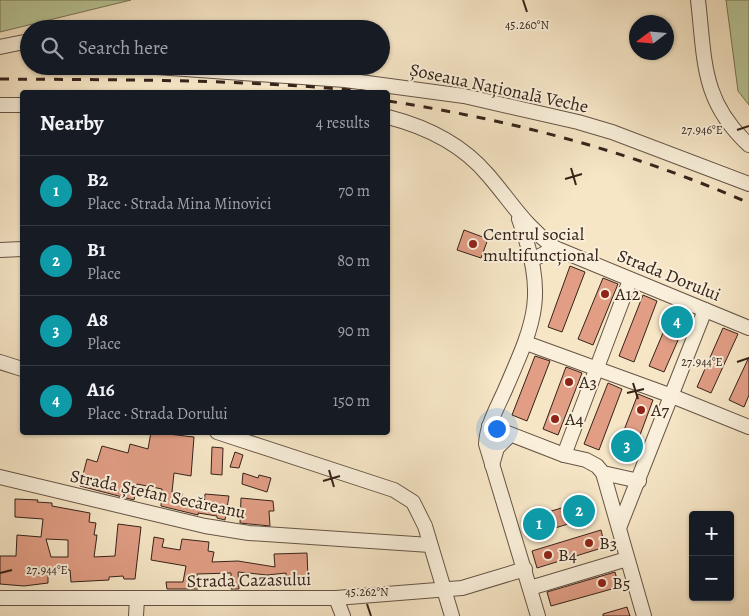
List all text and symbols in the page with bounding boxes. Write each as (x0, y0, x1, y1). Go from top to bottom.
north arrow (629, 15, 674, 60)
text: 45.260°N (505, 17, 549, 33)
search box (20, 20, 390, 75)
icon: search (38, 34, 66, 62)
text: Search here (78, 35, 168, 61)
street label: Șoseaua Națională Veche (407, 57, 591, 119)
text: Nearby (40, 109, 103, 137)
text: 4 results (316, 112, 370, 134)
text: 27.946°E (681, 122, 723, 138)
text: B2 (87, 167, 108, 193)
text: 1 (53, 180, 59, 202)
text: 70 m (338, 180, 370, 202)
text: Place · Strada Mina Minovici (87, 193, 271, 215)
place label: Centrul social multifuncțional (483, 222, 600, 267)
text: B1 (87, 237, 106, 263)
marker: Centrul social multifuncțional (467, 238, 479, 250)
street label: Strada Dorului (614, 243, 724, 307)
text: 2 (52, 250, 60, 272)
text: 80 m (337, 250, 370, 272)
text: Place (87, 263, 121, 285)
place label: A12 (614, 282, 641, 306)
marker: A12 (599, 288, 611, 300)
pin: 4 (661, 303, 693, 341)
text: A8 (87, 307, 108, 333)
text: 3 (53, 320, 59, 342)
text: 90 m (338, 320, 370, 342)
text: Place (87, 333, 121, 355)
text: 27.944°E (681, 354, 723, 370)
place label: A3 (578, 370, 597, 394)
marker: A3 (563, 376, 575, 388)
text: A16 (87, 377, 115, 403)
text: 4 (52, 390, 60, 412)
text: 150 m (333, 390, 370, 412)
place label: A7 (650, 398, 670, 422)
text: Place · Strada Dorului (87, 403, 228, 425)
marker: A7 (635, 404, 647, 416)
place label: A4 (564, 407, 584, 431)
marker: A4 (549, 413, 561, 425)
your location (484, 416, 510, 442)
pin: 3 (611, 427, 643, 465)
street label: Strada Ștefan Secăreanu (68, 464, 248, 524)
pin: 2 (563, 492, 595, 530)
pin: 1 (523, 505, 555, 543)
map controls (689, 511, 734, 601)
button: + (689, 511, 734, 556)
place label: B3 (599, 531, 617, 555)
marker: B3 (583, 537, 595, 549)
place label: B4 (558, 543, 577, 567)
marker: B4 (542, 549, 554, 561)
button: − (689, 556, 734, 601)
text: 27.944°E (26, 562, 68, 578)
street label: Strada Cazasului (186, 567, 312, 593)
place label: B5 (612, 571, 631, 595)
marker: B5 (596, 577, 608, 589)
text: 45.262°N (345, 584, 389, 600)

